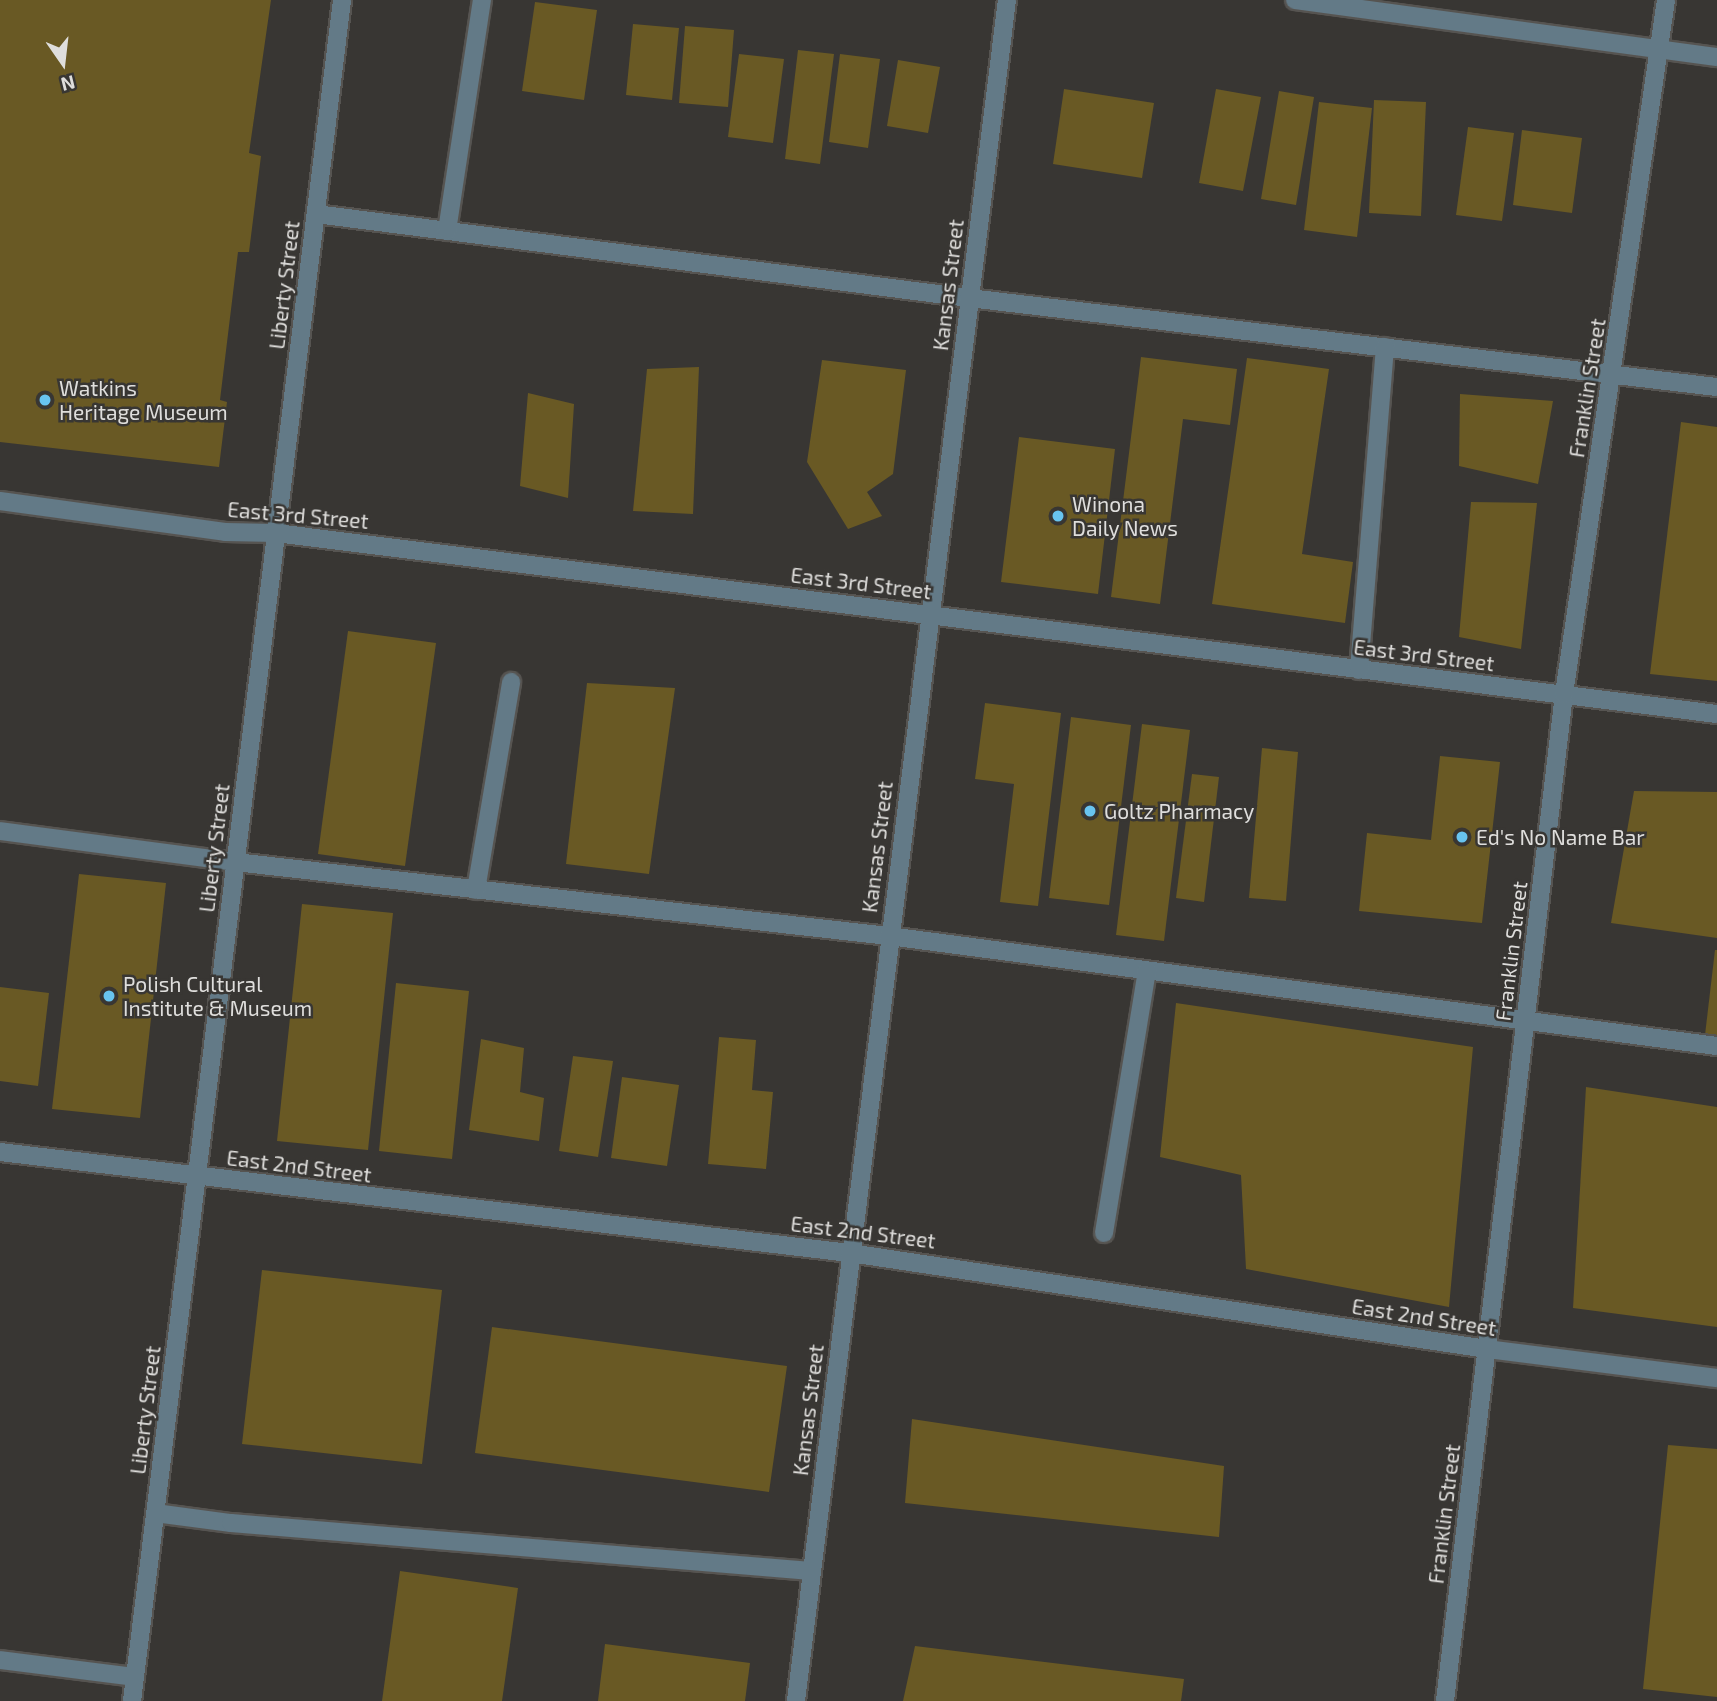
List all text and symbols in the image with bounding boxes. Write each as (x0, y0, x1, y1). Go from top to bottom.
north arrow (28, 28, 98, 98)
text: N (59, 71, 78, 97)
street label: Kansas Street (927, 218, 969, 352)
street label: Liberty Street (264, 219, 304, 351)
street label: Franklin Street (1564, 317, 1610, 459)
place label: Watkins Heritage Museum (59, 375, 228, 425)
marker: Watkins Heritage Museum (37, 392, 53, 408)
place label: Winona Daily News (1072, 491, 1178, 541)
street label: East 3rd Street (226, 496, 370, 534)
marker: Winona Daily News (1050, 508, 1066, 524)
street label: East 3rd Street (789, 562, 933, 604)
street label: East 3rd Street (1352, 634, 1496, 676)
street label: Kansas Street (856, 780, 898, 914)
street label: Liberty Street (194, 782, 234, 914)
place label: Goltz Pharmacy (1104, 798, 1254, 824)
marker: Goltz Pharmacy (1082, 803, 1098, 819)
place label: Ed's No Name Bar (1476, 824, 1645, 850)
marker: Ed's No Name Bar (1454, 829, 1470, 845)
street label: Franklin Street (1490, 880, 1532, 1022)
place label: Polish Cultural Institute & Museum (123, 971, 312, 1021)
marker: Polish Cultural Institute & Museum (101, 988, 117, 1004)
street label: East 2nd Street (225, 1145, 373, 1187)
street label: East 2nd Street (789, 1211, 937, 1253)
street label: East 2nd Street (1350, 1293, 1498, 1341)
street label: Kansas Street (787, 1343, 829, 1477)
street label: Liberty Street (125, 1344, 165, 1476)
street label: Franklin Street (1423, 1443, 1465, 1585)

